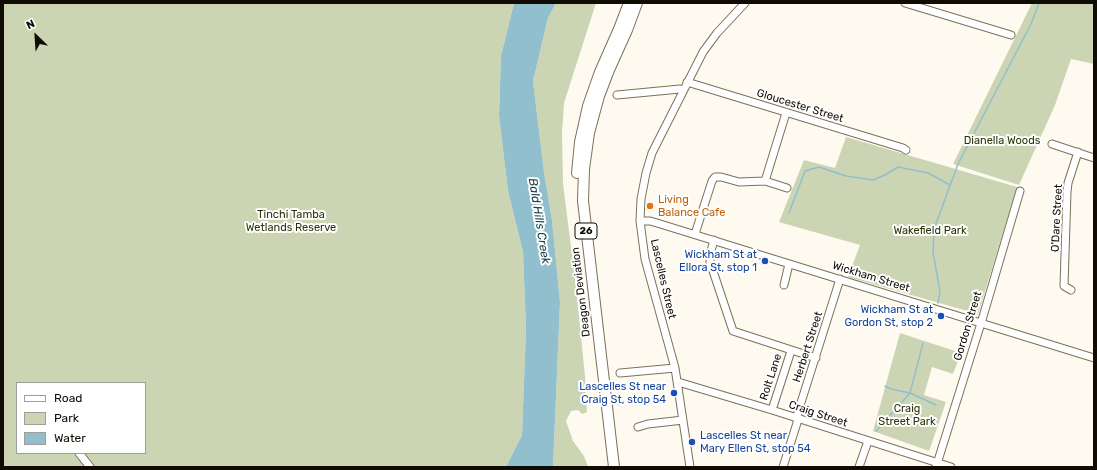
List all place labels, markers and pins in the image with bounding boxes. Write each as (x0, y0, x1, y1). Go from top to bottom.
place label: Living Balance Cafe (658, 193, 725, 219)
marker: Living Balance Cafe (645, 201, 655, 211)
place label: Wickham St at Ellora St, stop 1 (679, 248, 757, 274)
marker: Wickham St at Ellora St, stop 1 (760, 256, 770, 266)
place label: Wickham St at Gordon St, stop 2 (844, 303, 933, 329)
marker: Wickham St at Gordon St, stop 2 (936, 311, 946, 321)
place label: Lascelles St near Craig St, stop 54 (579, 380, 666, 406)
marker: Lascelles St near Craig St, stop 54 (669, 388, 679, 398)
place label: Lascelles St near Mary Ellen St, stop 54 (700, 429, 811, 455)
marker: Lascelles St near Mary Ellen St, stop 54 (687, 437, 697, 447)

